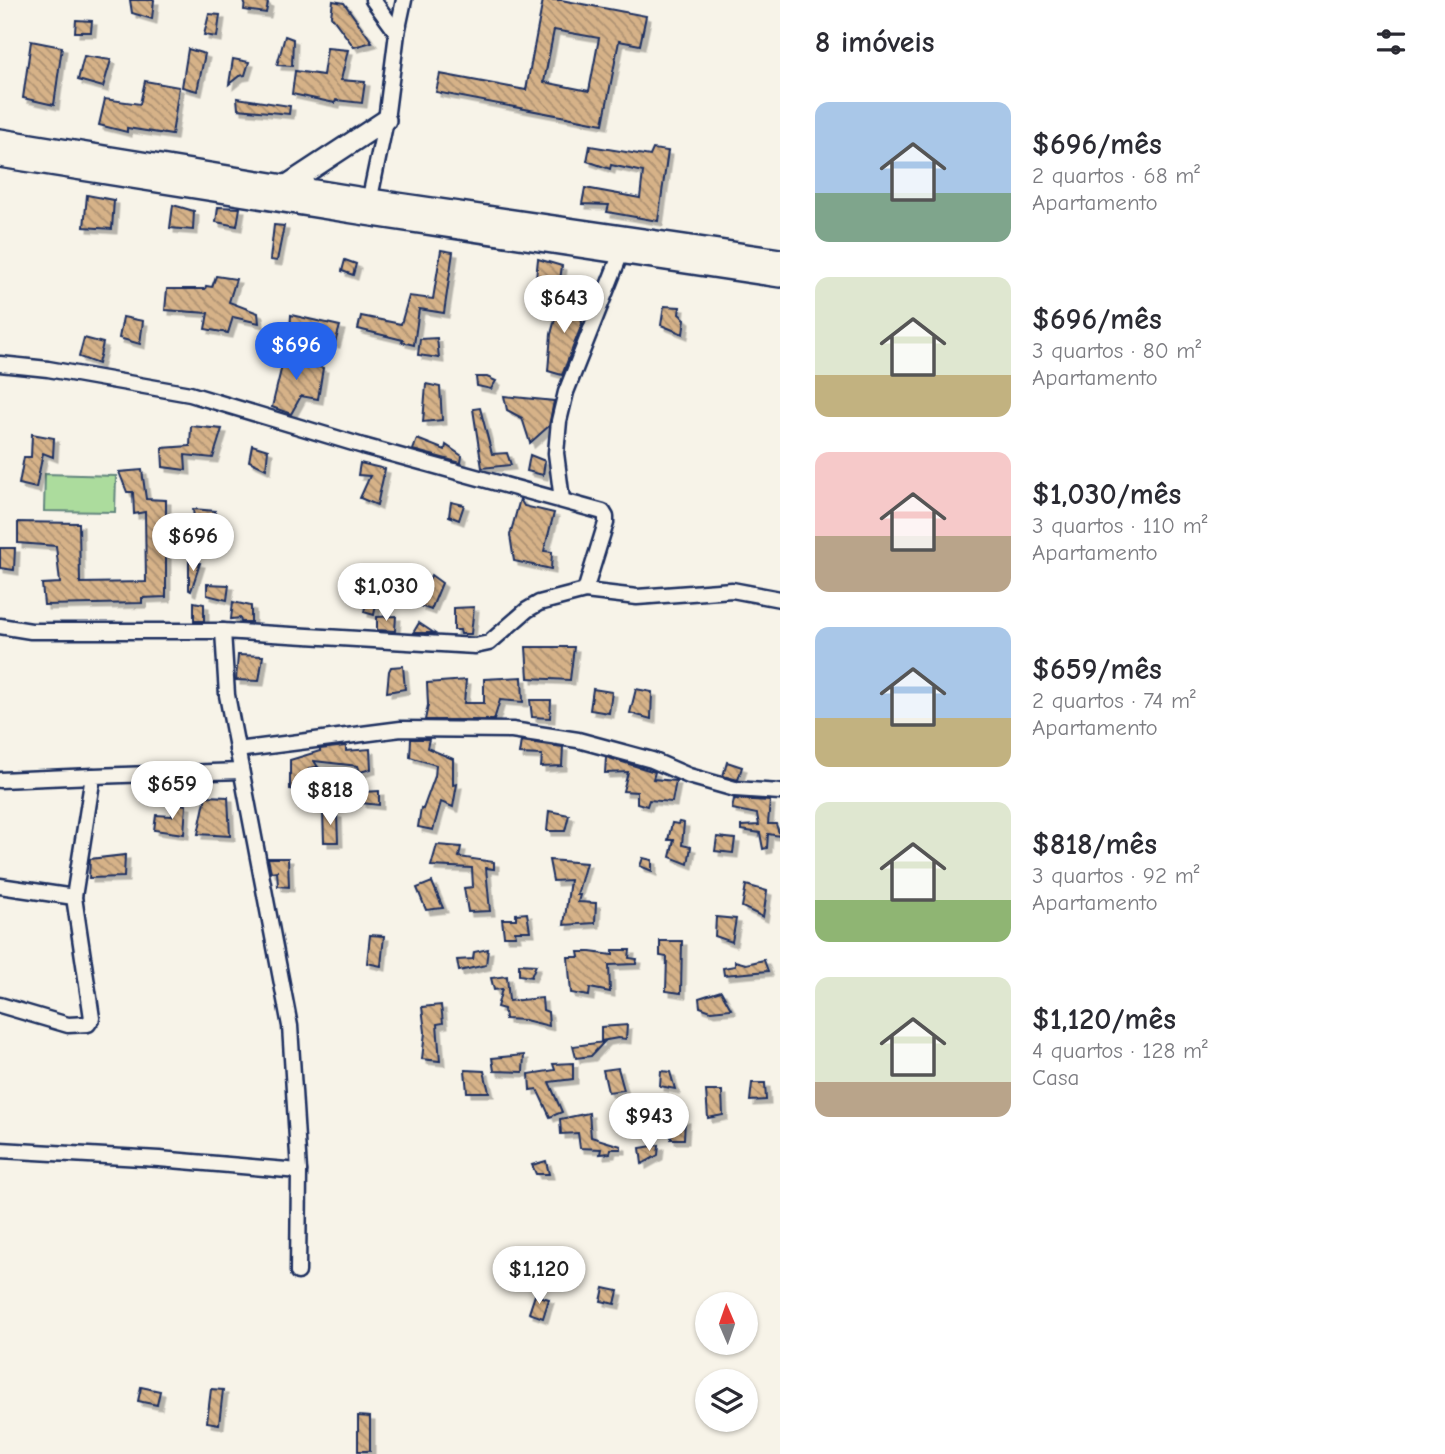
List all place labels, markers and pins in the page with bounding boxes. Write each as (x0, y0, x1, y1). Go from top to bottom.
pin: $643 (523, 276, 605, 335)
pin: $696 (255, 322, 337, 382)
pin: $696 (152, 514, 234, 573)
pin: $1,030 (329, 564, 443, 623)
pin: $659 (131, 762, 213, 821)
pin: $818 (289, 768, 371, 827)
pin: $943 (608, 1094, 690, 1153)
pin: $1,120 (482, 1246, 596, 1306)

